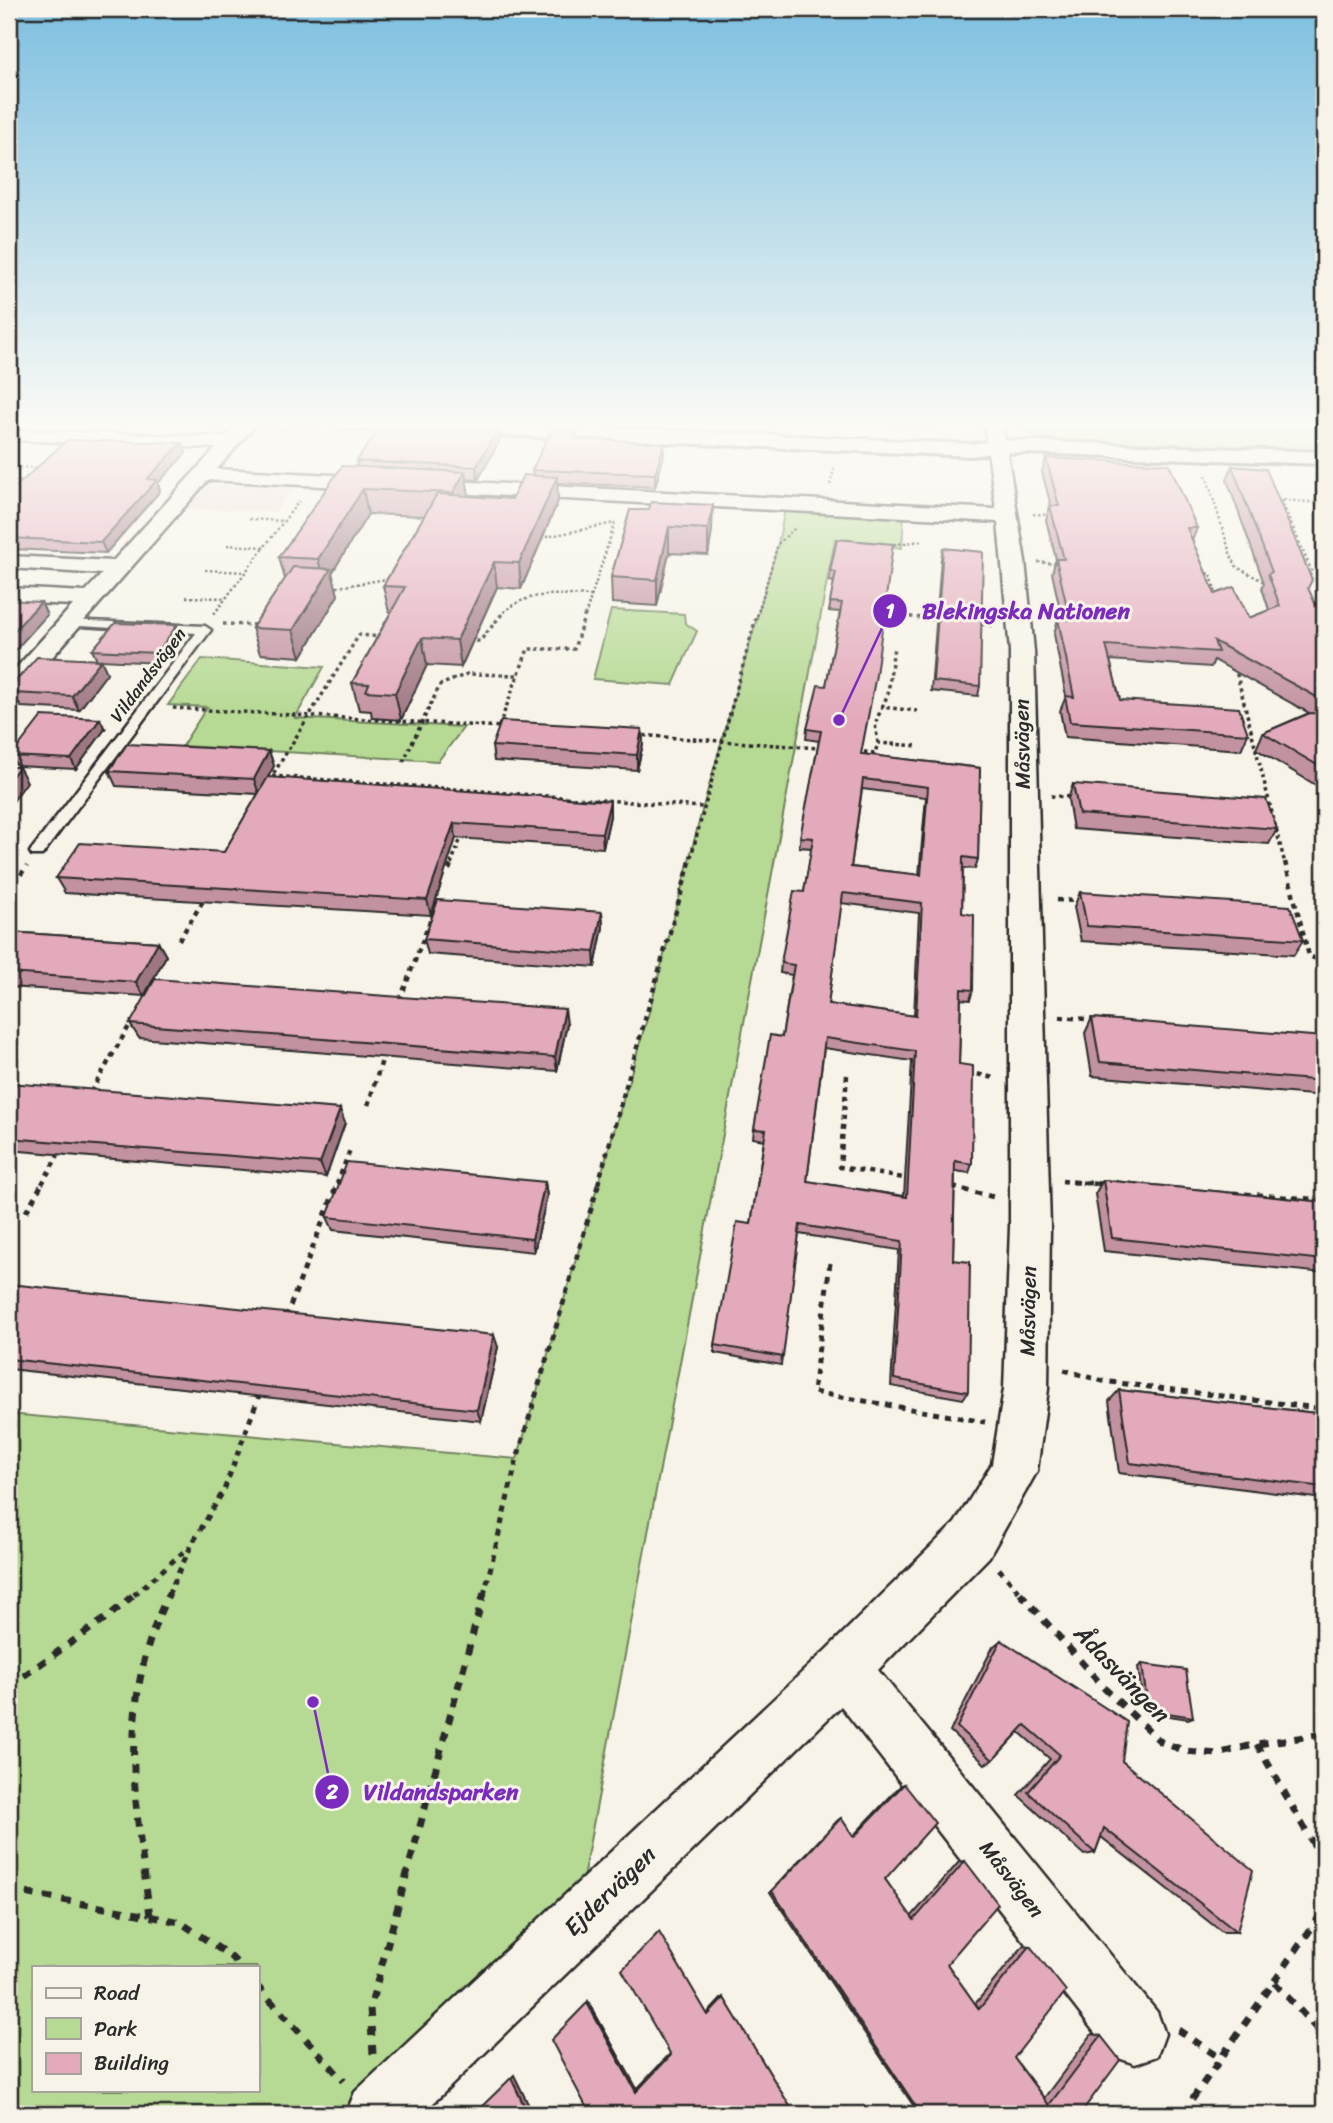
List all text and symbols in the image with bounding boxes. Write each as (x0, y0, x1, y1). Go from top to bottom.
callout: Blekingska Nationen (873, 589, 1143, 633)
text: Blekingska Nationen (922, 591, 1130, 632)
text: 1 (885, 592, 895, 630)
street label: Vildandsvägen (101, 620, 195, 729)
street label: Måsvägen (1002, 698, 1042, 790)
street label: Måsvägen (1008, 1265, 1048, 1357)
street label: Ådasvängen (1063, 1614, 1181, 1734)
callout: Vildandsparken (315, 1770, 533, 1814)
text: Vildandsparken (363, 1772, 519, 1813)
text: 2 (325, 1773, 338, 1811)
street label: Måsvägen (969, 1832, 1055, 1926)
street label: Ejdervägen (553, 1835, 667, 1947)
legend (32, 1966, 259, 2092)
text: Road (94, 1974, 141, 2012)
text: Park (94, 2010, 137, 2048)
text: Building (94, 2044, 170, 2082)

